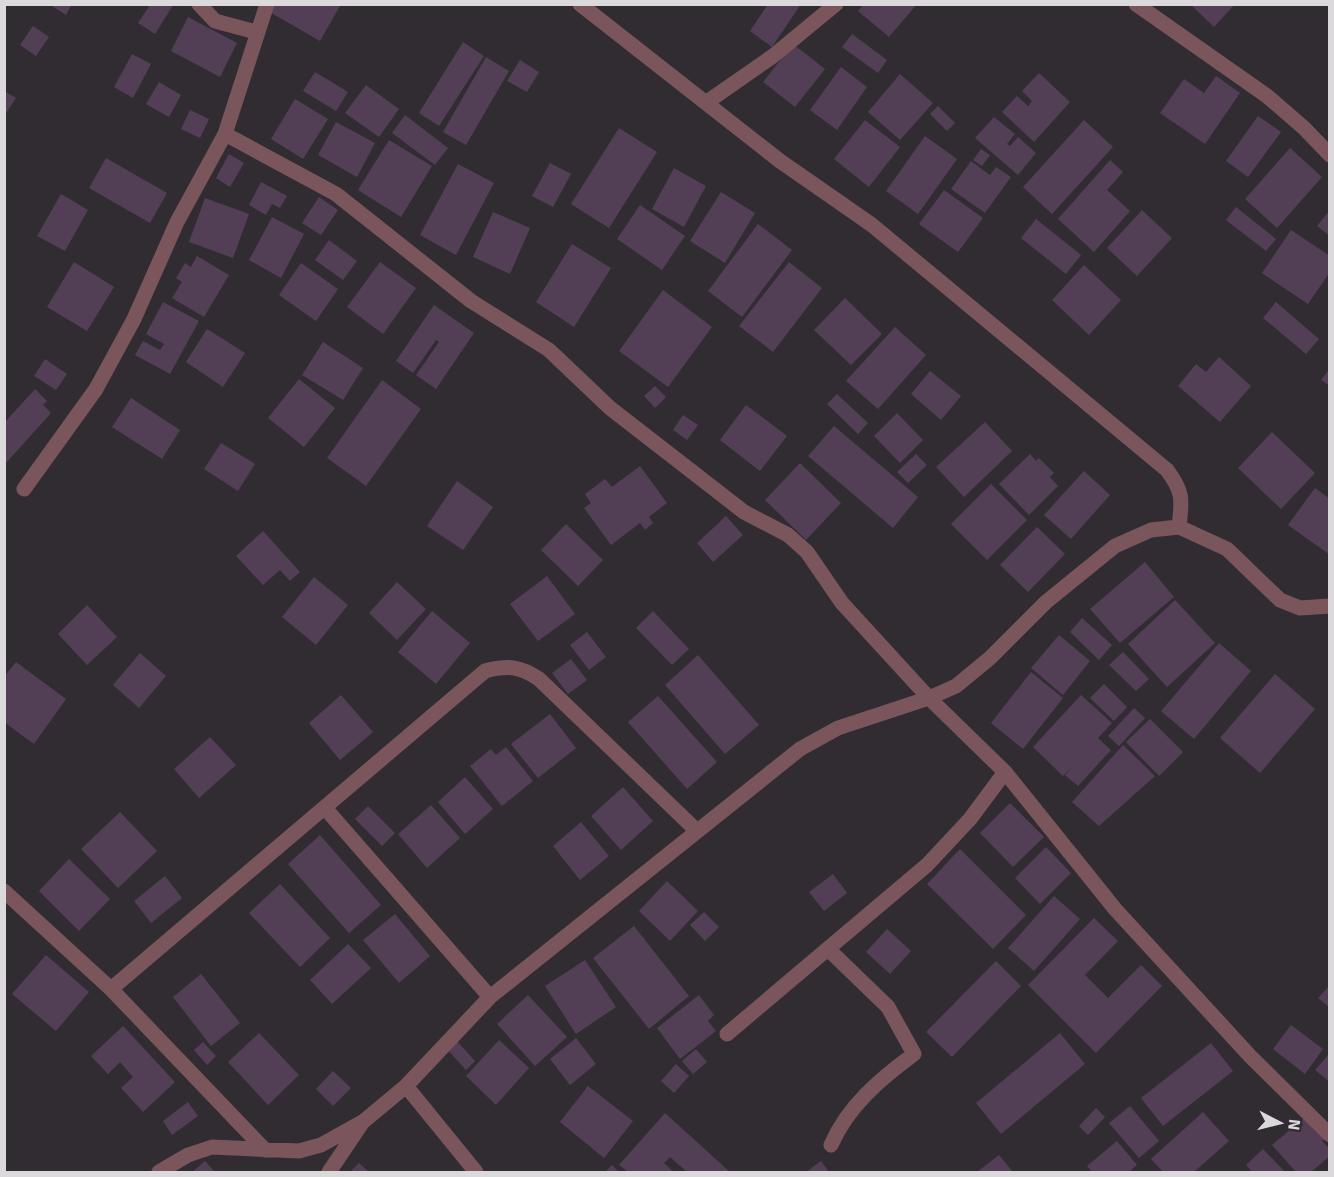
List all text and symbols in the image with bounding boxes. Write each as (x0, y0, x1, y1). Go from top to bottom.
north arrow (1250, 1093, 1310, 1153)
text: N (1283, 1118, 1304, 1131)

